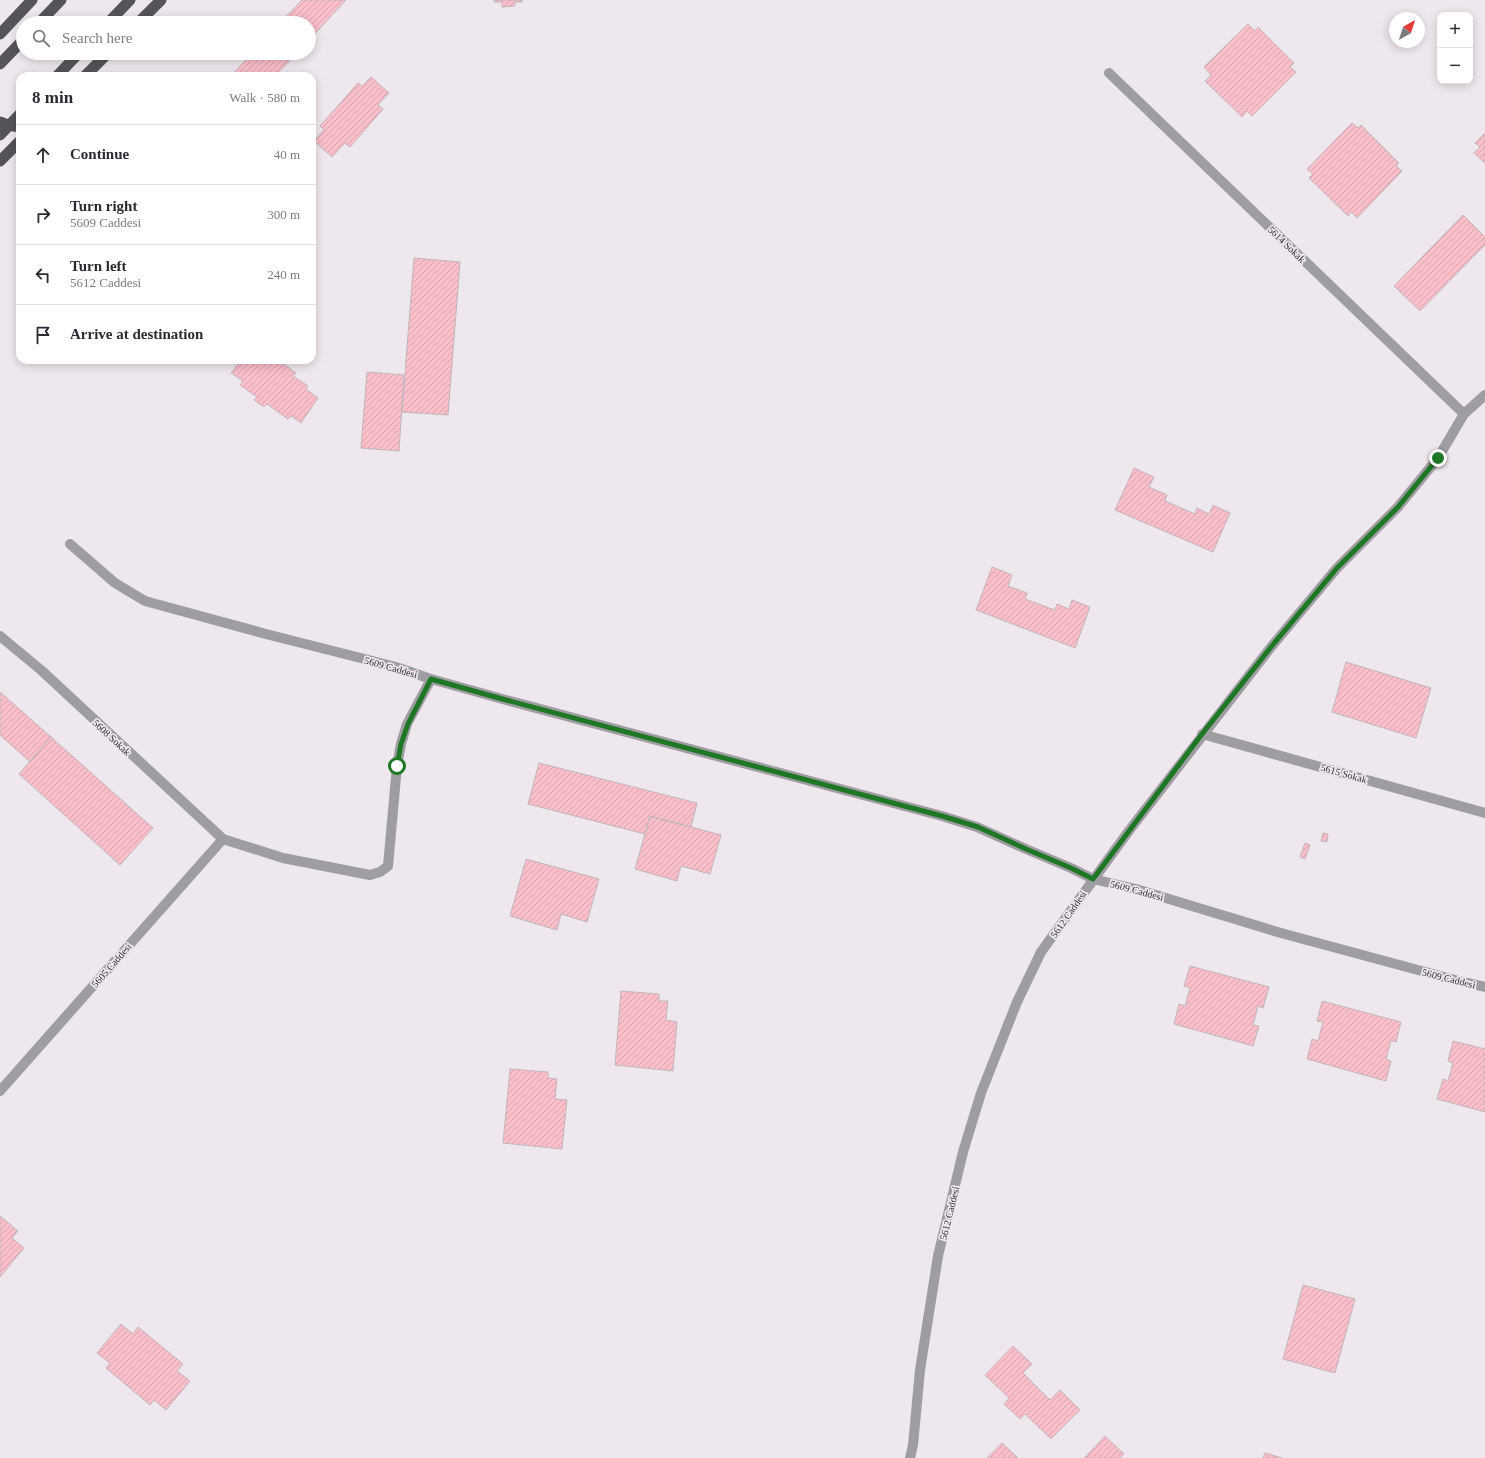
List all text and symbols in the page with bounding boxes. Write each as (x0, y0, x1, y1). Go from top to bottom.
north arrow (1389, 12, 1425, 48)
map controls (1437, 12, 1473, 84)
button: + (1437, 12, 1473, 48)
search box (16, 16, 316, 60)
icon: search (30, 27, 52, 49)
text: Search here (62, 30, 132, 46)
button: − (1437, 48, 1473, 84)
text: 8 min (32, 88, 73, 107)
text: Walk · 580 m (229, 90, 300, 105)
icon: ahead (32, 144, 54, 166)
text: Continue (70, 146, 129, 162)
text: 40 m (274, 147, 300, 162)
text: Turn right (70, 198, 137, 214)
icon: right (32, 204, 54, 226)
text: 300 m (267, 207, 300, 222)
text: 5609 Caddesi (70, 215, 141, 230)
street label: 5614 Sokak (1266, 224, 1308, 265)
text: Turn left (70, 258, 127, 274)
icon: left (32, 264, 54, 286)
text: 240 m (267, 267, 300, 282)
text: 5612 Caddesi (70, 275, 141, 290)
icon: arrive (32, 324, 54, 346)
text: Arrive at destination (70, 326, 203, 342)
route end (1429, 449, 1447, 467)
street label: 5609 Caddesi (363, 655, 419, 680)
street label: 5608 Sokak (91, 717, 133, 758)
route start (388, 757, 406, 775)
street label: 5615 Sokak (1320, 762, 1368, 785)
street label: 5609 Caddesi (1109, 878, 1165, 903)
street label: 5612 Caddesi (1048, 889, 1089, 940)
street label: 5605 Caddesi (89, 941, 134, 990)
street label: 5609 Caddesi (1421, 967, 1477, 990)
street label: 5612 Caddesi (938, 1185, 961, 1241)

